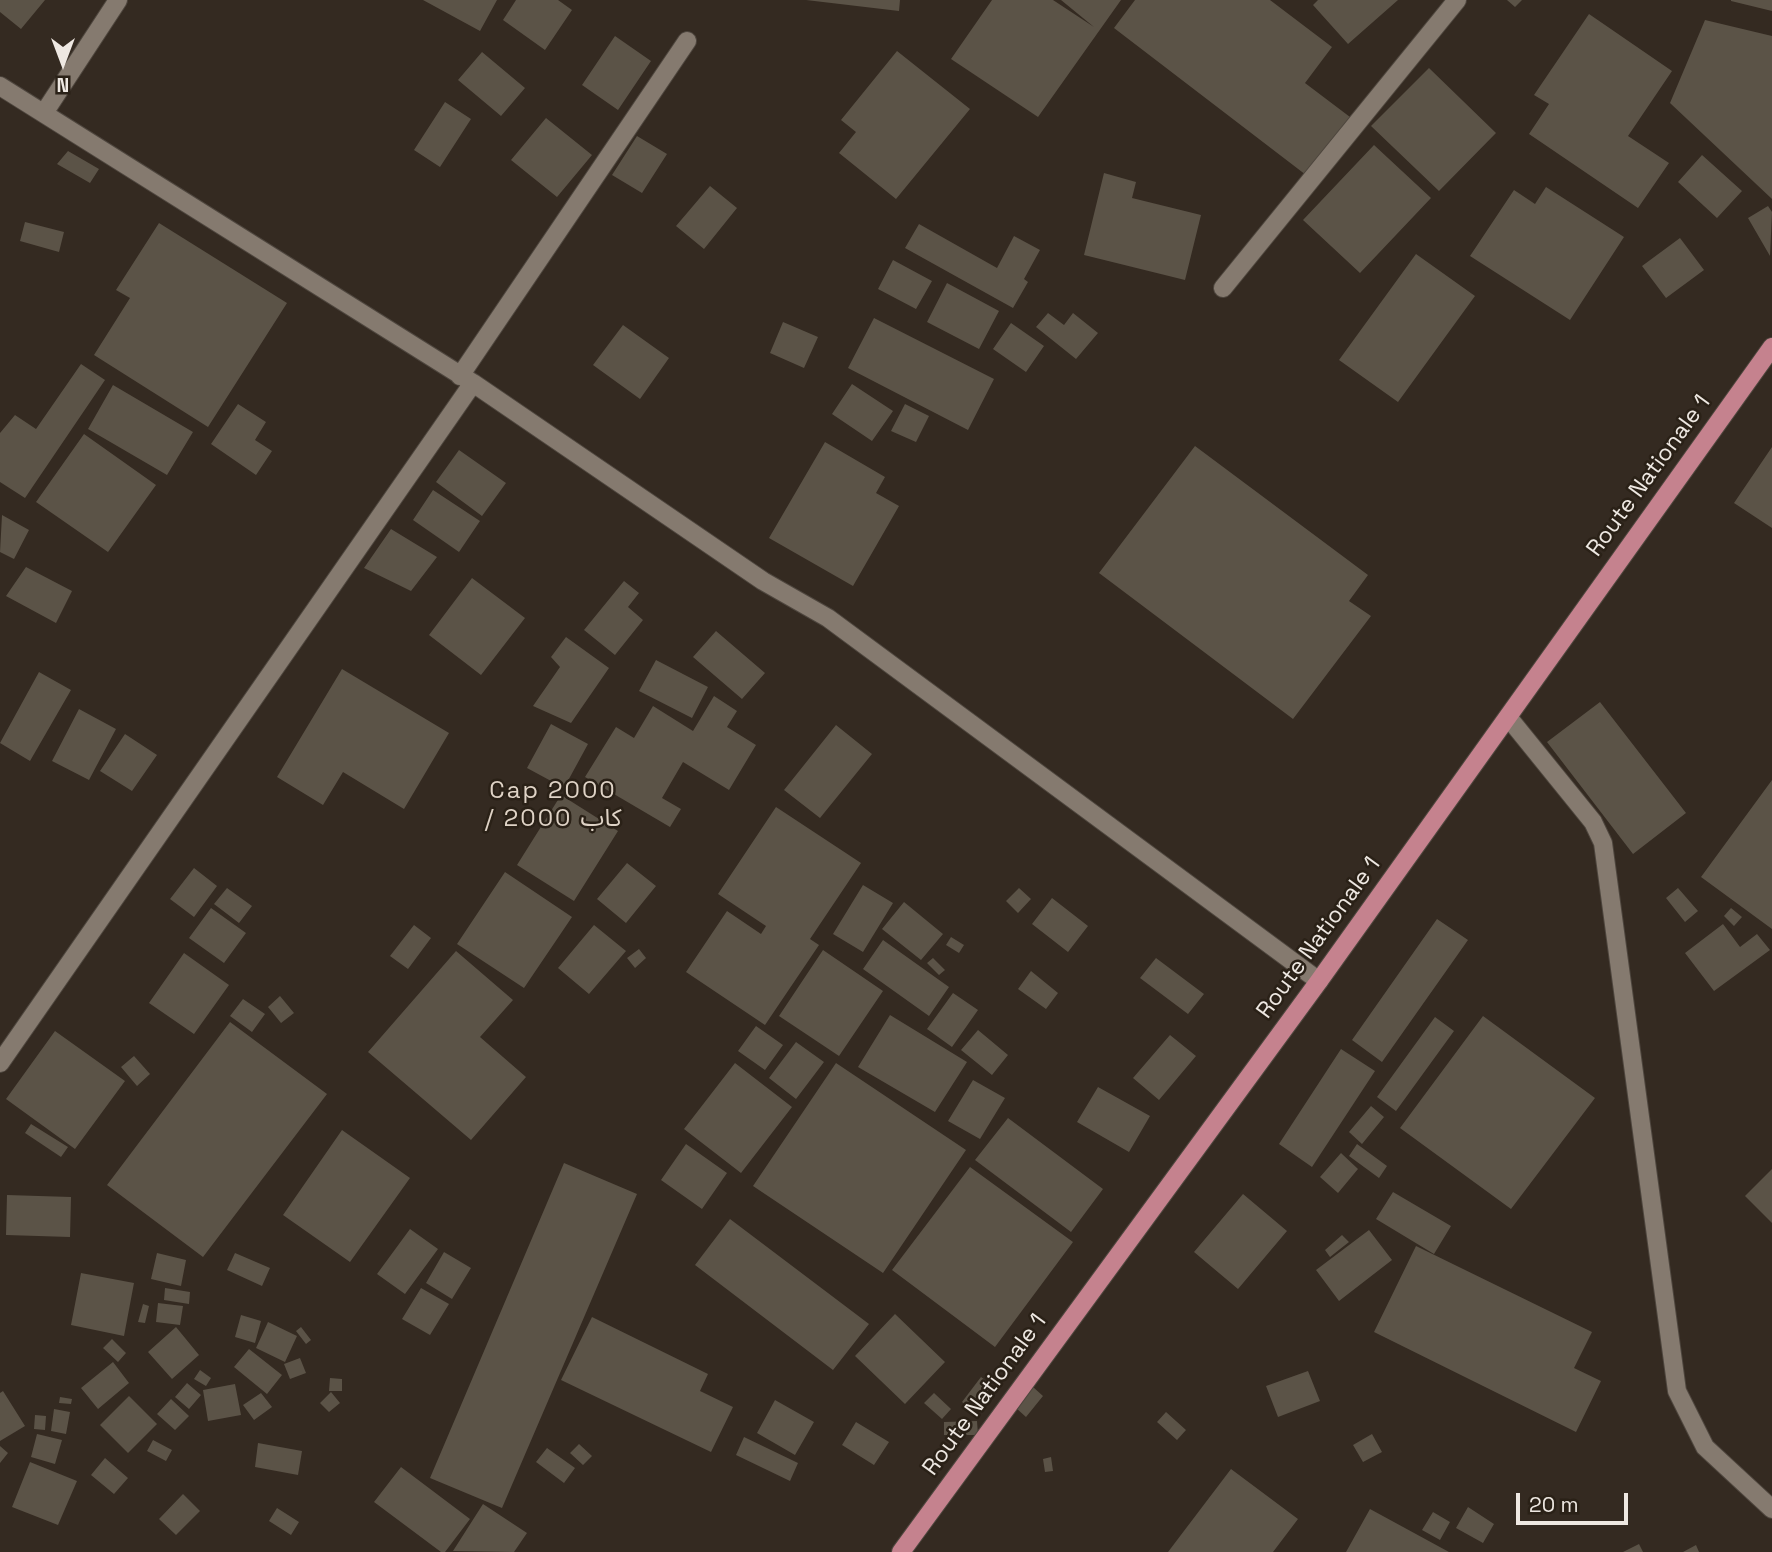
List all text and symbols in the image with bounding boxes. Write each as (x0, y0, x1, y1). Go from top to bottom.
north arrow (28, 28, 98, 98)
text: N (57, 72, 69, 97)
street label: Route Nationale 1 (1581, 390, 1717, 562)
district label: Cap 2000 / كاب 2000 (490, 777, 616, 833)
street label: Route Nationale 1 (1251, 852, 1387, 1024)
street label: Route Nationale 1 (917, 1309, 1053, 1481)
scale bar (1520, 1478, 1632, 1522)
text: 20 m (1529, 1491, 1579, 1518)

